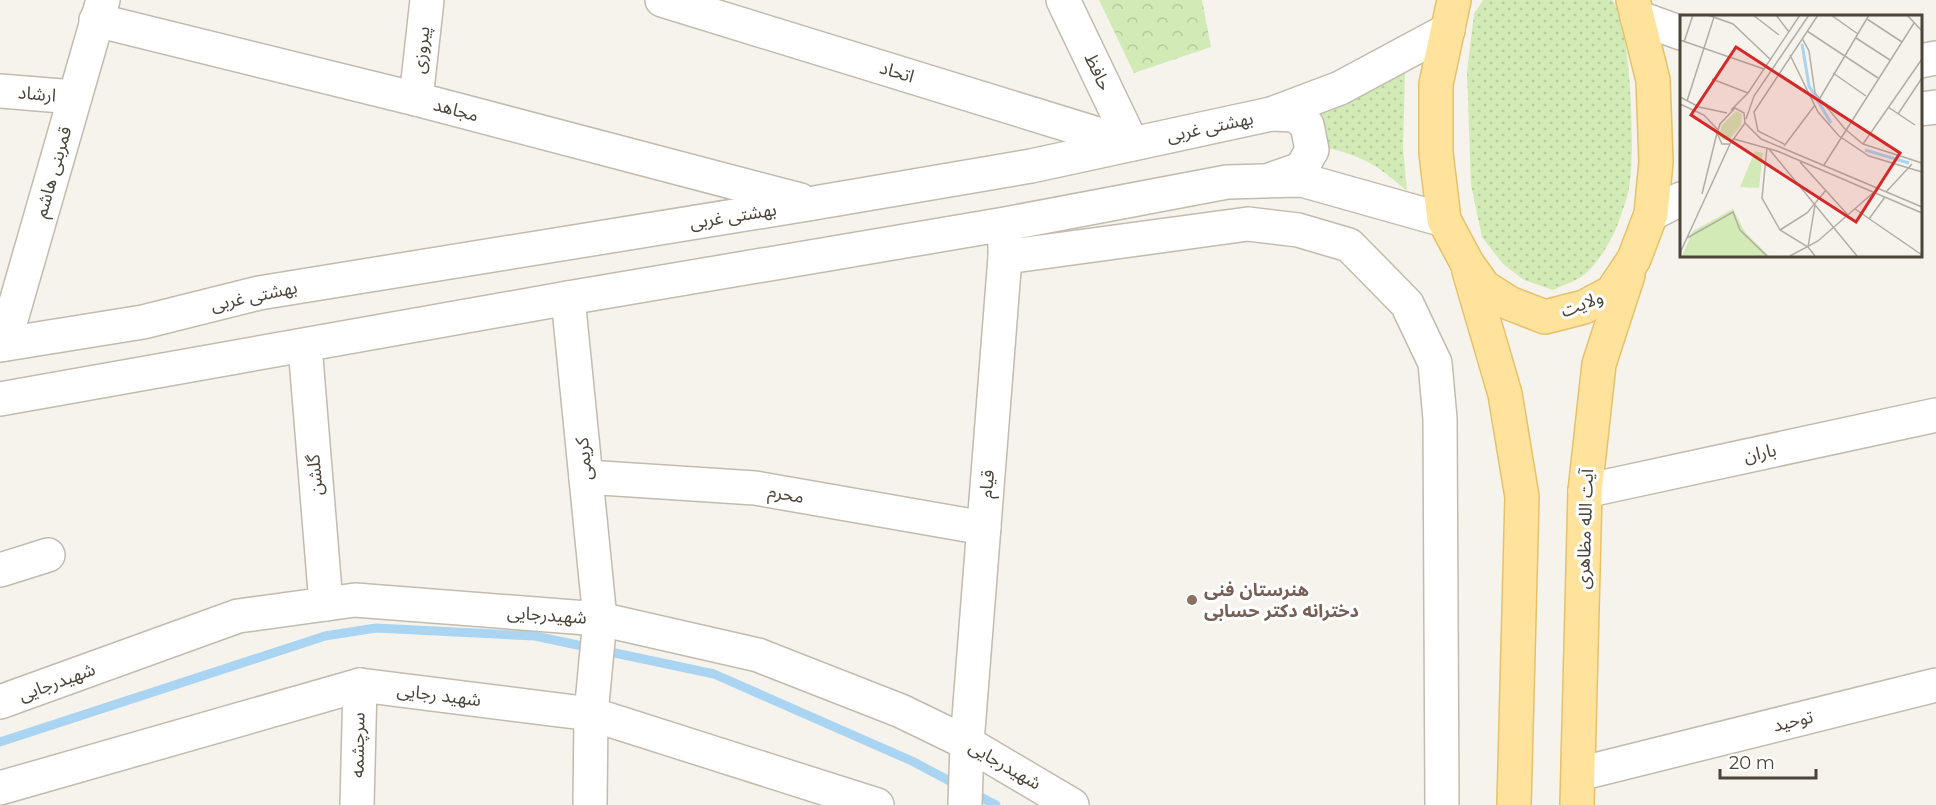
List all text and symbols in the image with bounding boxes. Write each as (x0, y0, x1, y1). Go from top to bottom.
inset map (1680, 15, 1921, 256)
street label: پیروزی (408, 25, 435, 75)
street label: حافظ (1080, 50, 1116, 94)
street label: اتحاد (877, 56, 917, 88)
street label: ارشاد (17, 81, 57, 107)
street label: مجاهد (431, 93, 481, 127)
street label: بهشتی غربی (1165, 107, 1255, 147)
street label: قمربنی هاشم (29, 124, 78, 221)
street label: بهشتی غربی (688, 198, 778, 234)
street label: بهشتی غربی (209, 276, 299, 316)
street label: ولایت (1558, 286, 1606, 322)
street label: کریمی (571, 436, 597, 482)
street label: باران (1742, 439, 1778, 467)
street label: گلشن (302, 453, 328, 497)
street label: آیت الله مظاهری (1572, 468, 1598, 590)
street label: قیام (975, 469, 1002, 499)
street label: محرم (766, 480, 806, 511)
place label: هنرستان فنی دخترانه دکتر حسابی (1204, 579, 1359, 622)
marker: هنرستان فنی دخترانه دکتر حسابی (1185, 593, 1199, 607)
street label: شهیدرجایی (506, 601, 588, 629)
street label: شهیدرجایی (16, 658, 98, 706)
street label: شهید رجایی (396, 679, 482, 711)
street label: توحید (1771, 705, 1815, 737)
street label: سرچشمه (346, 712, 370, 778)
street label: شهیدرجایی (965, 736, 1045, 794)
scale bar (1720, 742, 1816, 780)
text: 20 m (1729, 752, 1775, 774)

